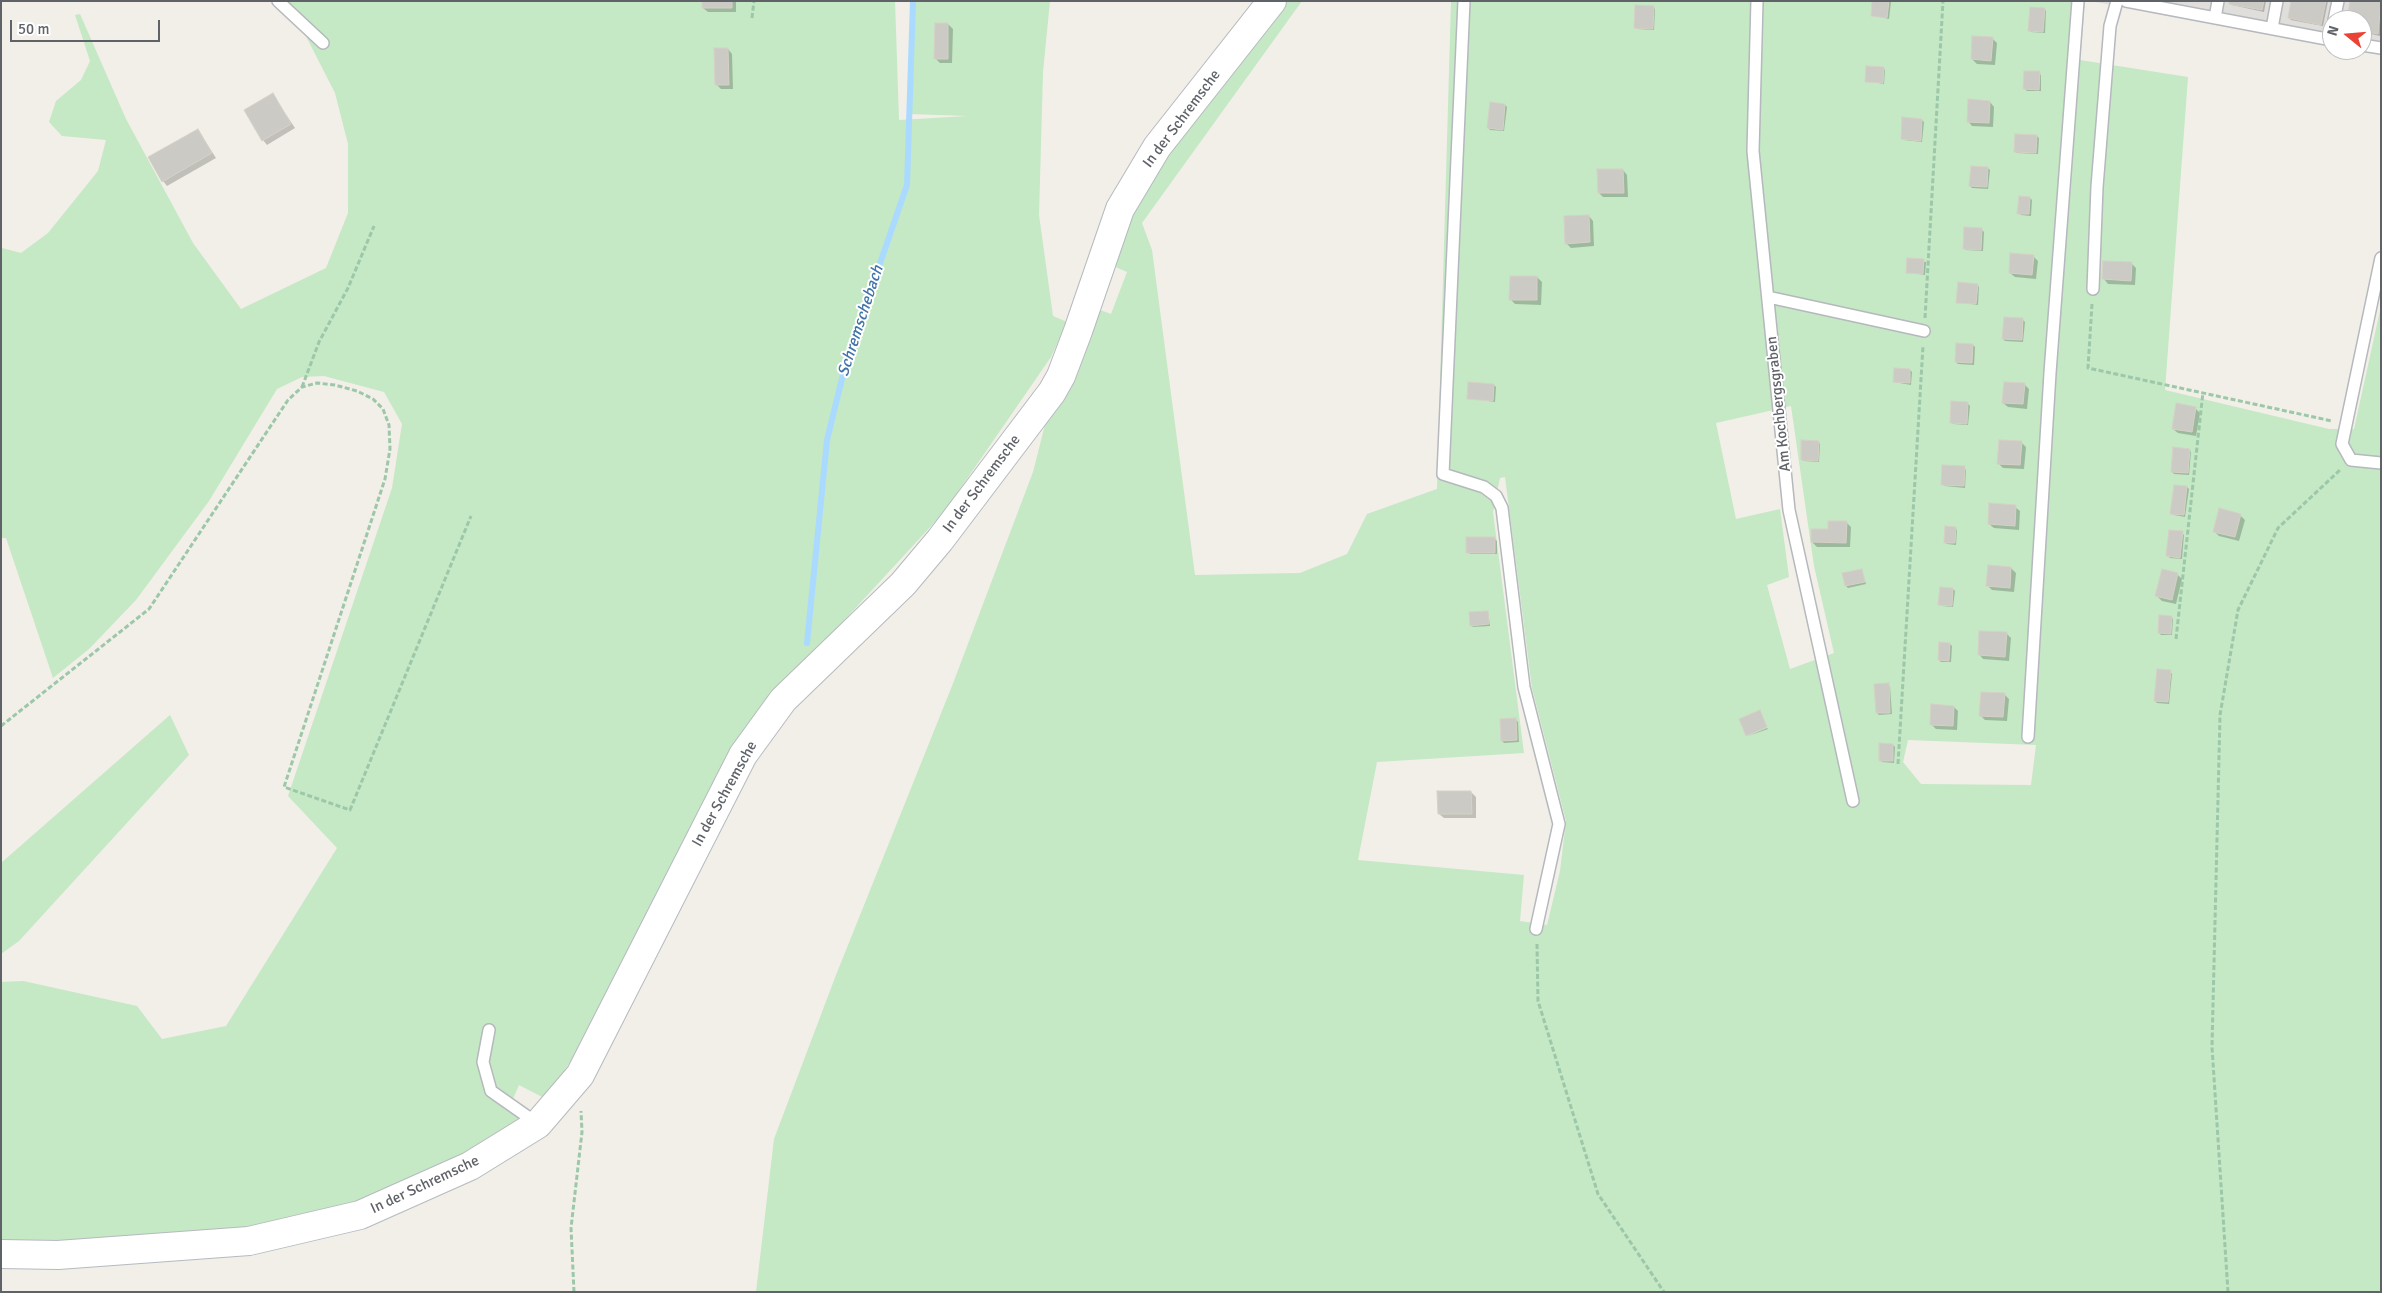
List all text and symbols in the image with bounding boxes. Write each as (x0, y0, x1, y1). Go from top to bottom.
scale bar (12, 10, 162, 42)
north arrow (2322, 10, 2372, 60)
text: 50 m (18, 20, 49, 38)
text: N (2324, 24, 2343, 38)
street label: In der Schremsche (1139, 67, 1225, 171)
water label: Schremschebach (834, 263, 888, 379)
street label: Am Kochbergsgraben (1763, 335, 1795, 473)
street label: In der Schremsche (939, 432, 1025, 536)
street label: In der Schremsche (689, 738, 761, 850)
street label: In der Schremsche (368, 1152, 482, 1218)

